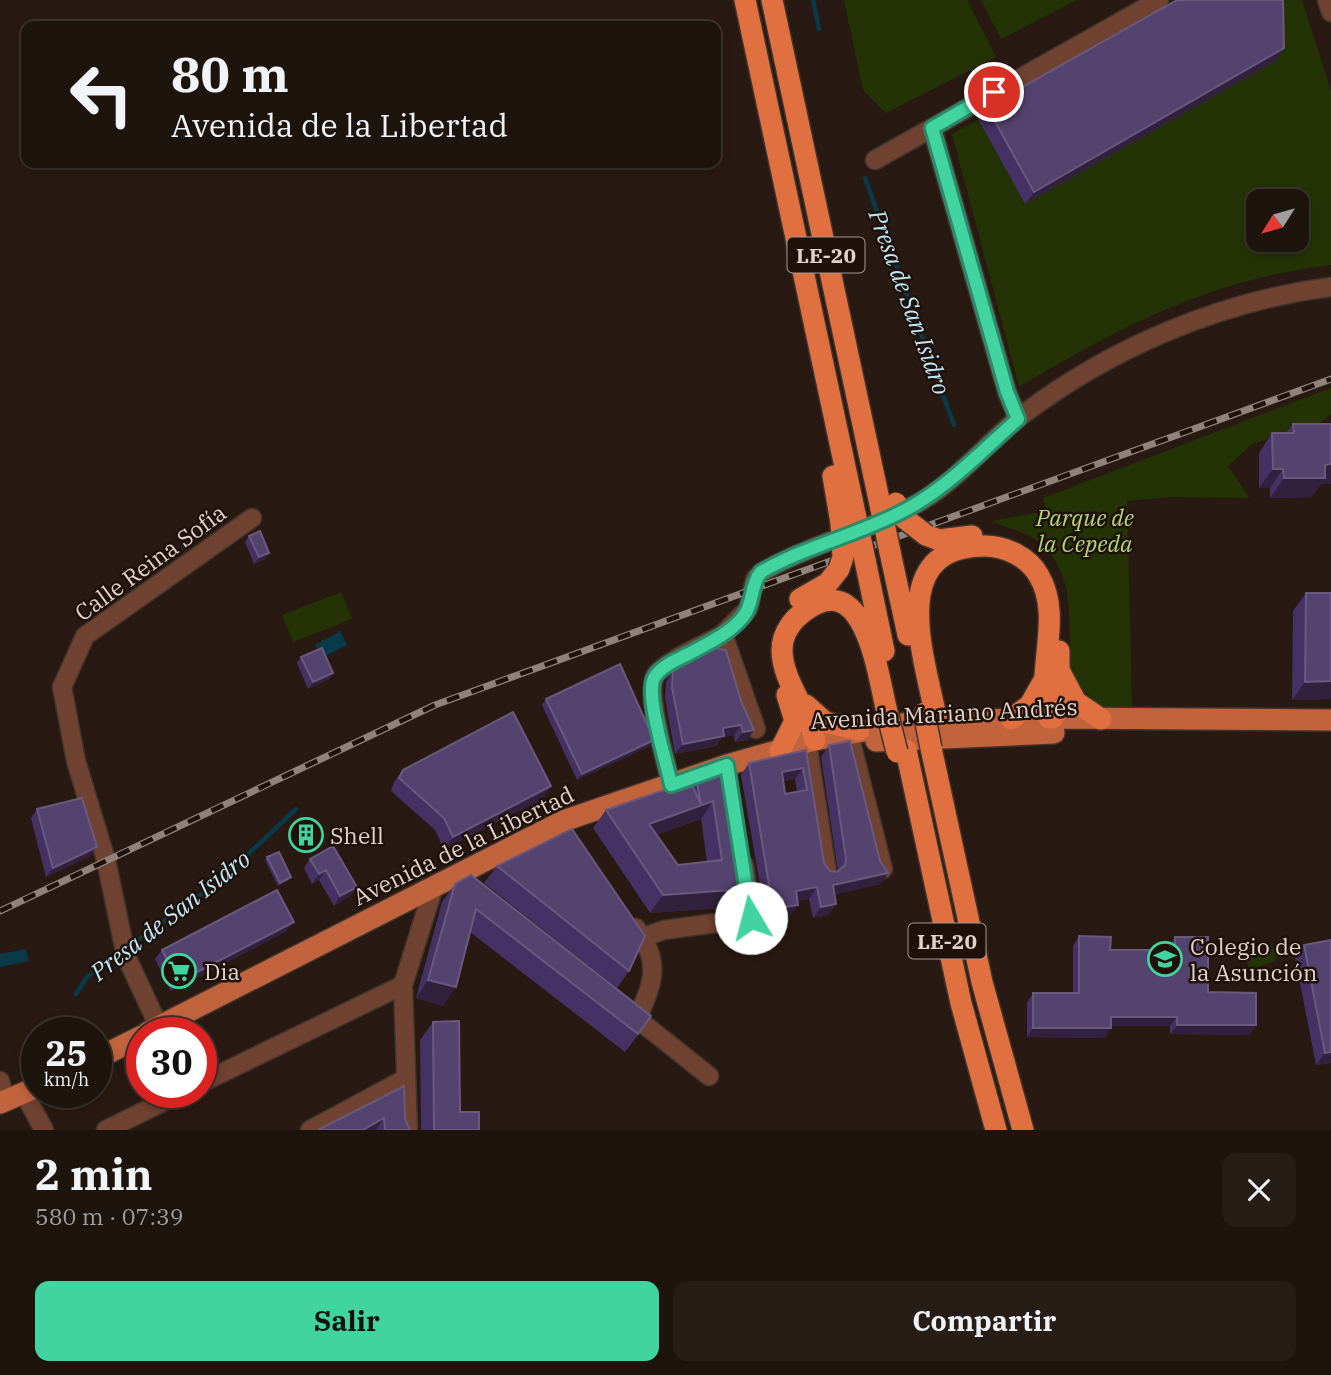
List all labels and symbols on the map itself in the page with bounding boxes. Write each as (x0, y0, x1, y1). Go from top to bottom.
pin (964, 62, 1024, 122)
north arrow (1246, 189, 1309, 252)
water label: Presa de San Isidro (861, 204, 958, 399)
road number: LE-20 (788, 238, 864, 272)
street label: Calle Reina Sofía (68, 497, 232, 627)
park label: Parque de la Cepeda (1035, 502, 1134, 558)
street label: Avenida Mariano Andrés (810, 691, 1078, 735)
street label: Avenida de la Libertad (348, 778, 578, 912)
building icon: Shell (287, 816, 325, 854)
place label: Shell (330, 820, 384, 850)
water label: Presa de San Isidro (83, 842, 257, 988)
position arrow (714, 881, 788, 955)
road number: LE-20 (908, 923, 986, 958)
place label: Colegio de la Asunción (1190, 931, 1318, 987)
school or university icon: Colegio de la Asunción (1146, 940, 1184, 978)
supermarket icon: Dia (160, 952, 198, 990)
place label: Dia (204, 956, 240, 986)
speed limit sign: 30 (126, 1017, 217, 1108)

